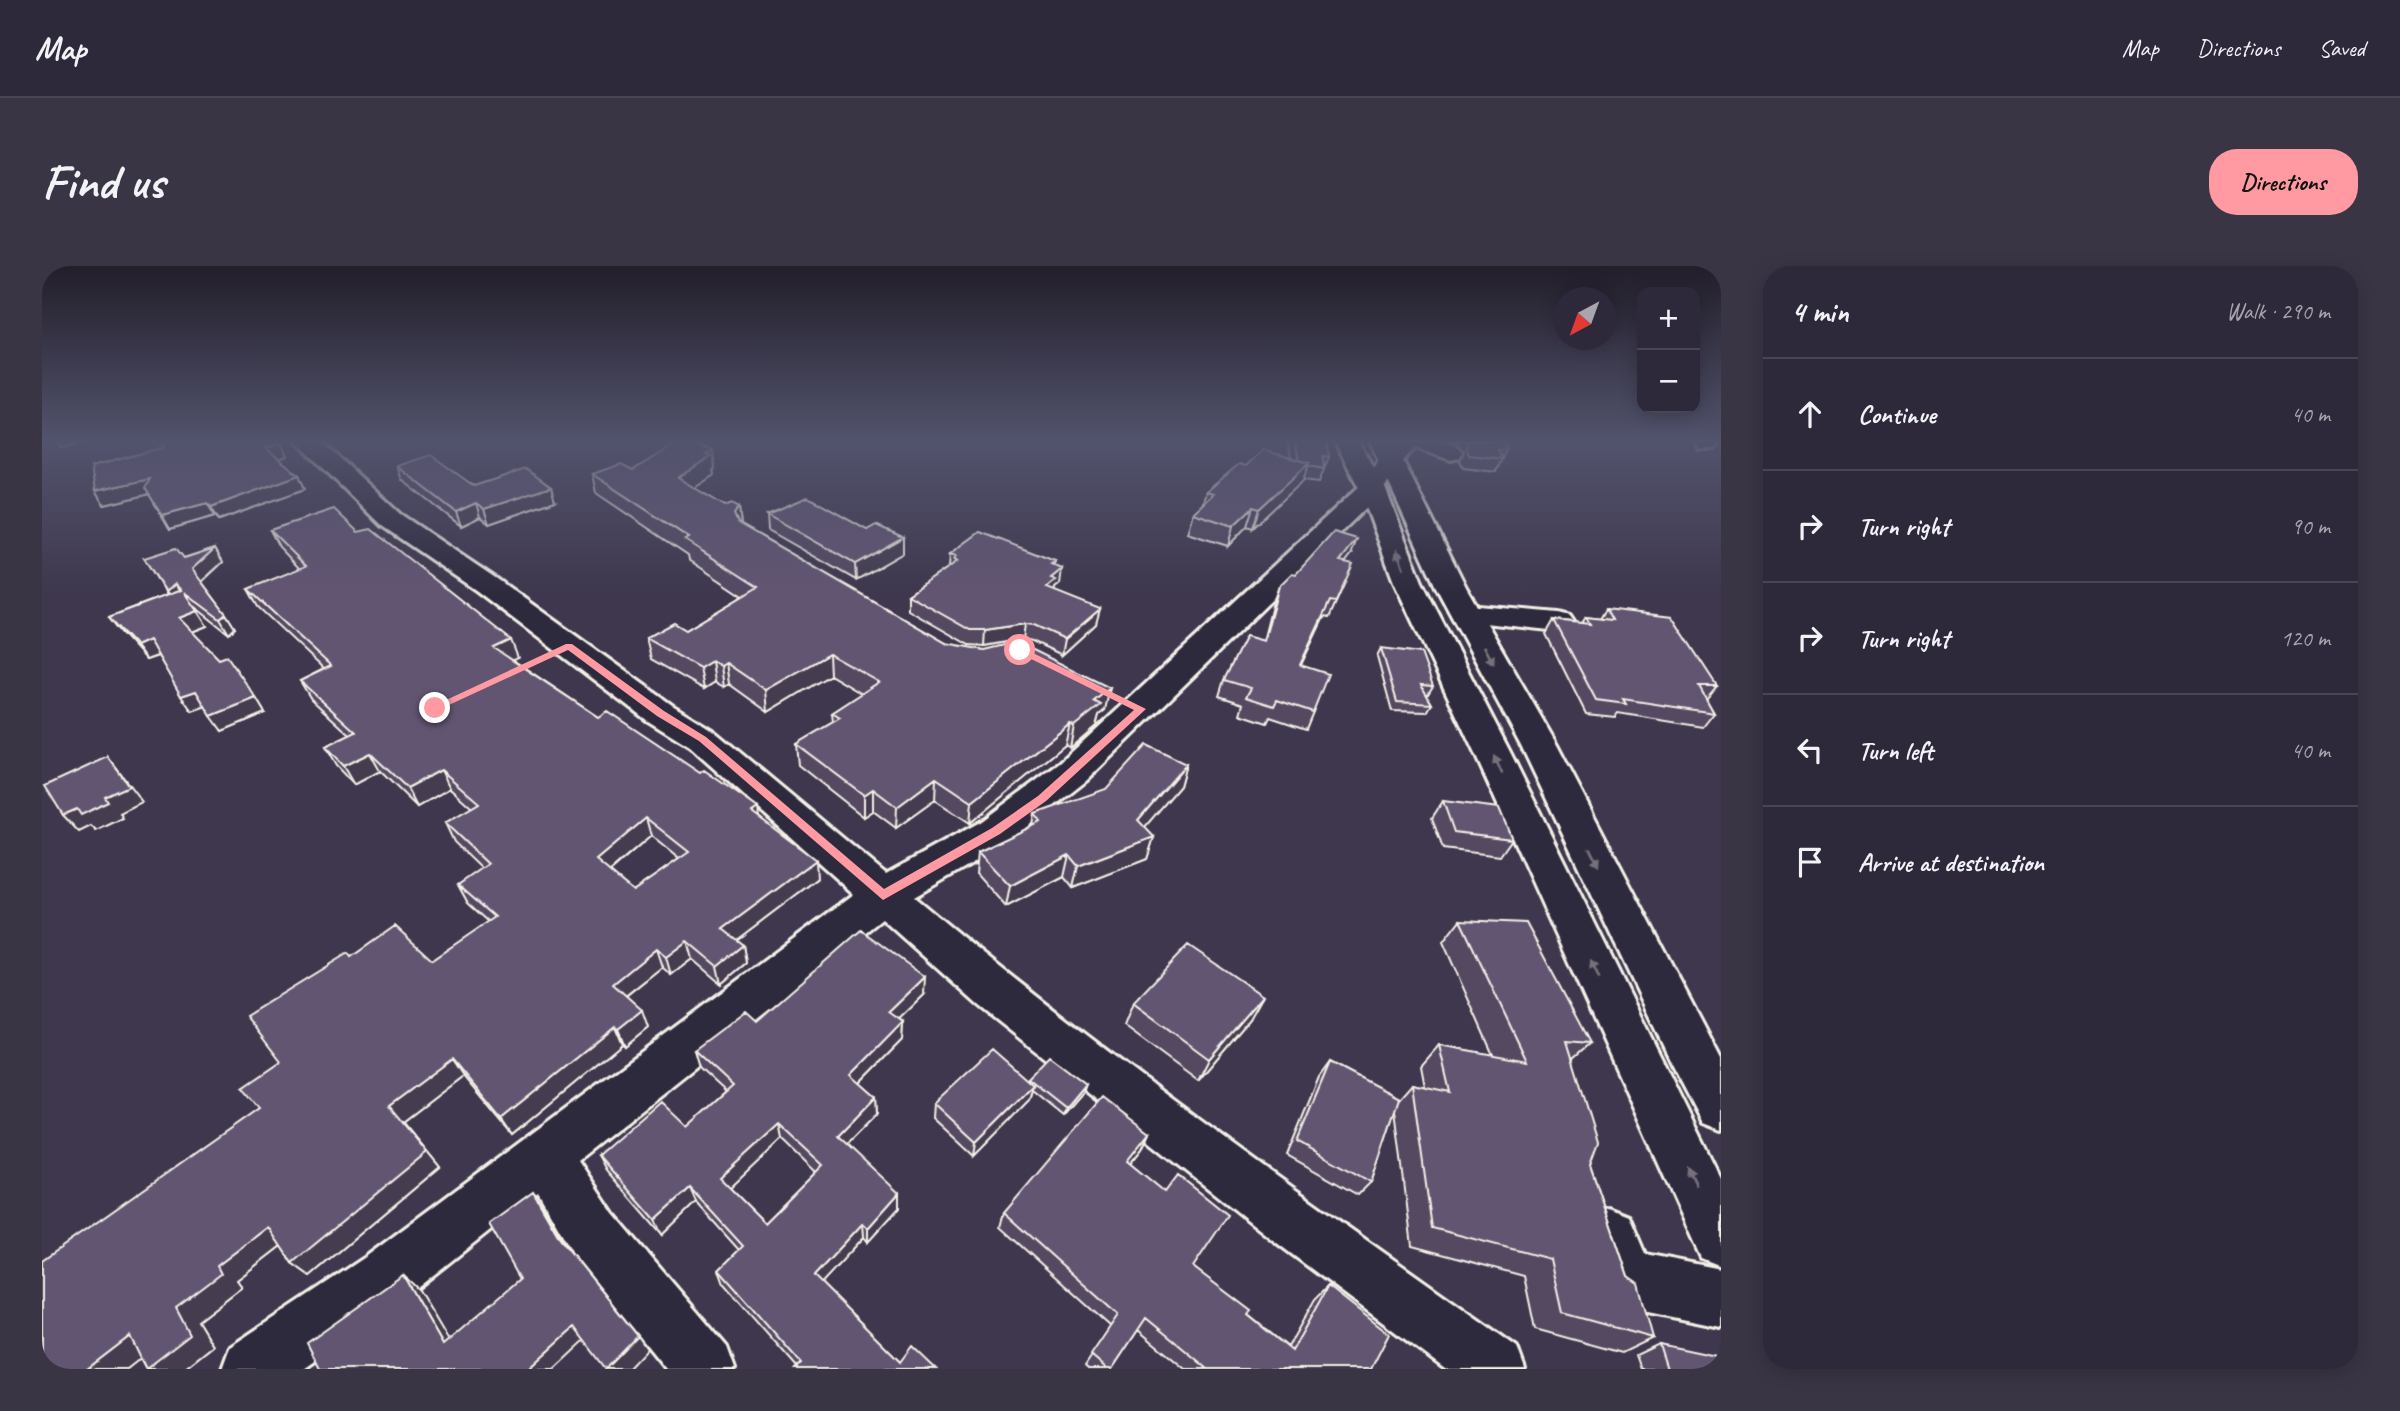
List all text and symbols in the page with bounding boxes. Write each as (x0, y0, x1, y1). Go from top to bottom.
text: Map (35, 27, 86, 69)
text: Map (2122, 33, 2159, 63)
text: Directions (2197, 33, 2280, 63)
text: Saved (2318, 33, 2365, 63)
button: Directions (2209, 149, 2358, 215)
text: Find us (42, 151, 164, 213)
north arrow (1553, 287, 1616, 350)
map controls (1637, 287, 1700, 413)
button: + (1637, 287, 1700, 350)
text: 4 min (1791, 293, 1848, 331)
text: Walk · 290 m (2226, 297, 2330, 326)
button: − (1637, 350, 1700, 413)
icon: ahead (1791, 395, 1829, 433)
text: Continue (1858, 398, 1936, 431)
text: 40 m (2291, 400, 2330, 429)
icon: right (1791, 507, 1829, 545)
text: Turn right (1858, 510, 1949, 543)
text: 90 m (2291, 512, 2330, 541)
one-way arrow (1394, 549, 1405, 570)
icon: right (1791, 619, 1829, 657)
text: Turn right (1858, 622, 1949, 655)
text: 120 m (2281, 624, 2330, 653)
route start (1004, 634, 1035, 665)
one-way arrow (1482, 646, 1494, 666)
route end (419, 692, 450, 723)
icon: left (1791, 731, 1829, 769)
text: Turn left (1858, 734, 1933, 767)
text: 40 m (2291, 736, 2330, 765)
one-way arrow (1492, 755, 1504, 775)
icon: arrive (1791, 843, 1829, 881)
text: Arrive at destination (1858, 846, 2044, 879)
one-way arrow (1588, 847, 1600, 867)
one-way arrow (1590, 960, 1601, 980)
one-way arrow (1686, 1166, 1698, 1186)

